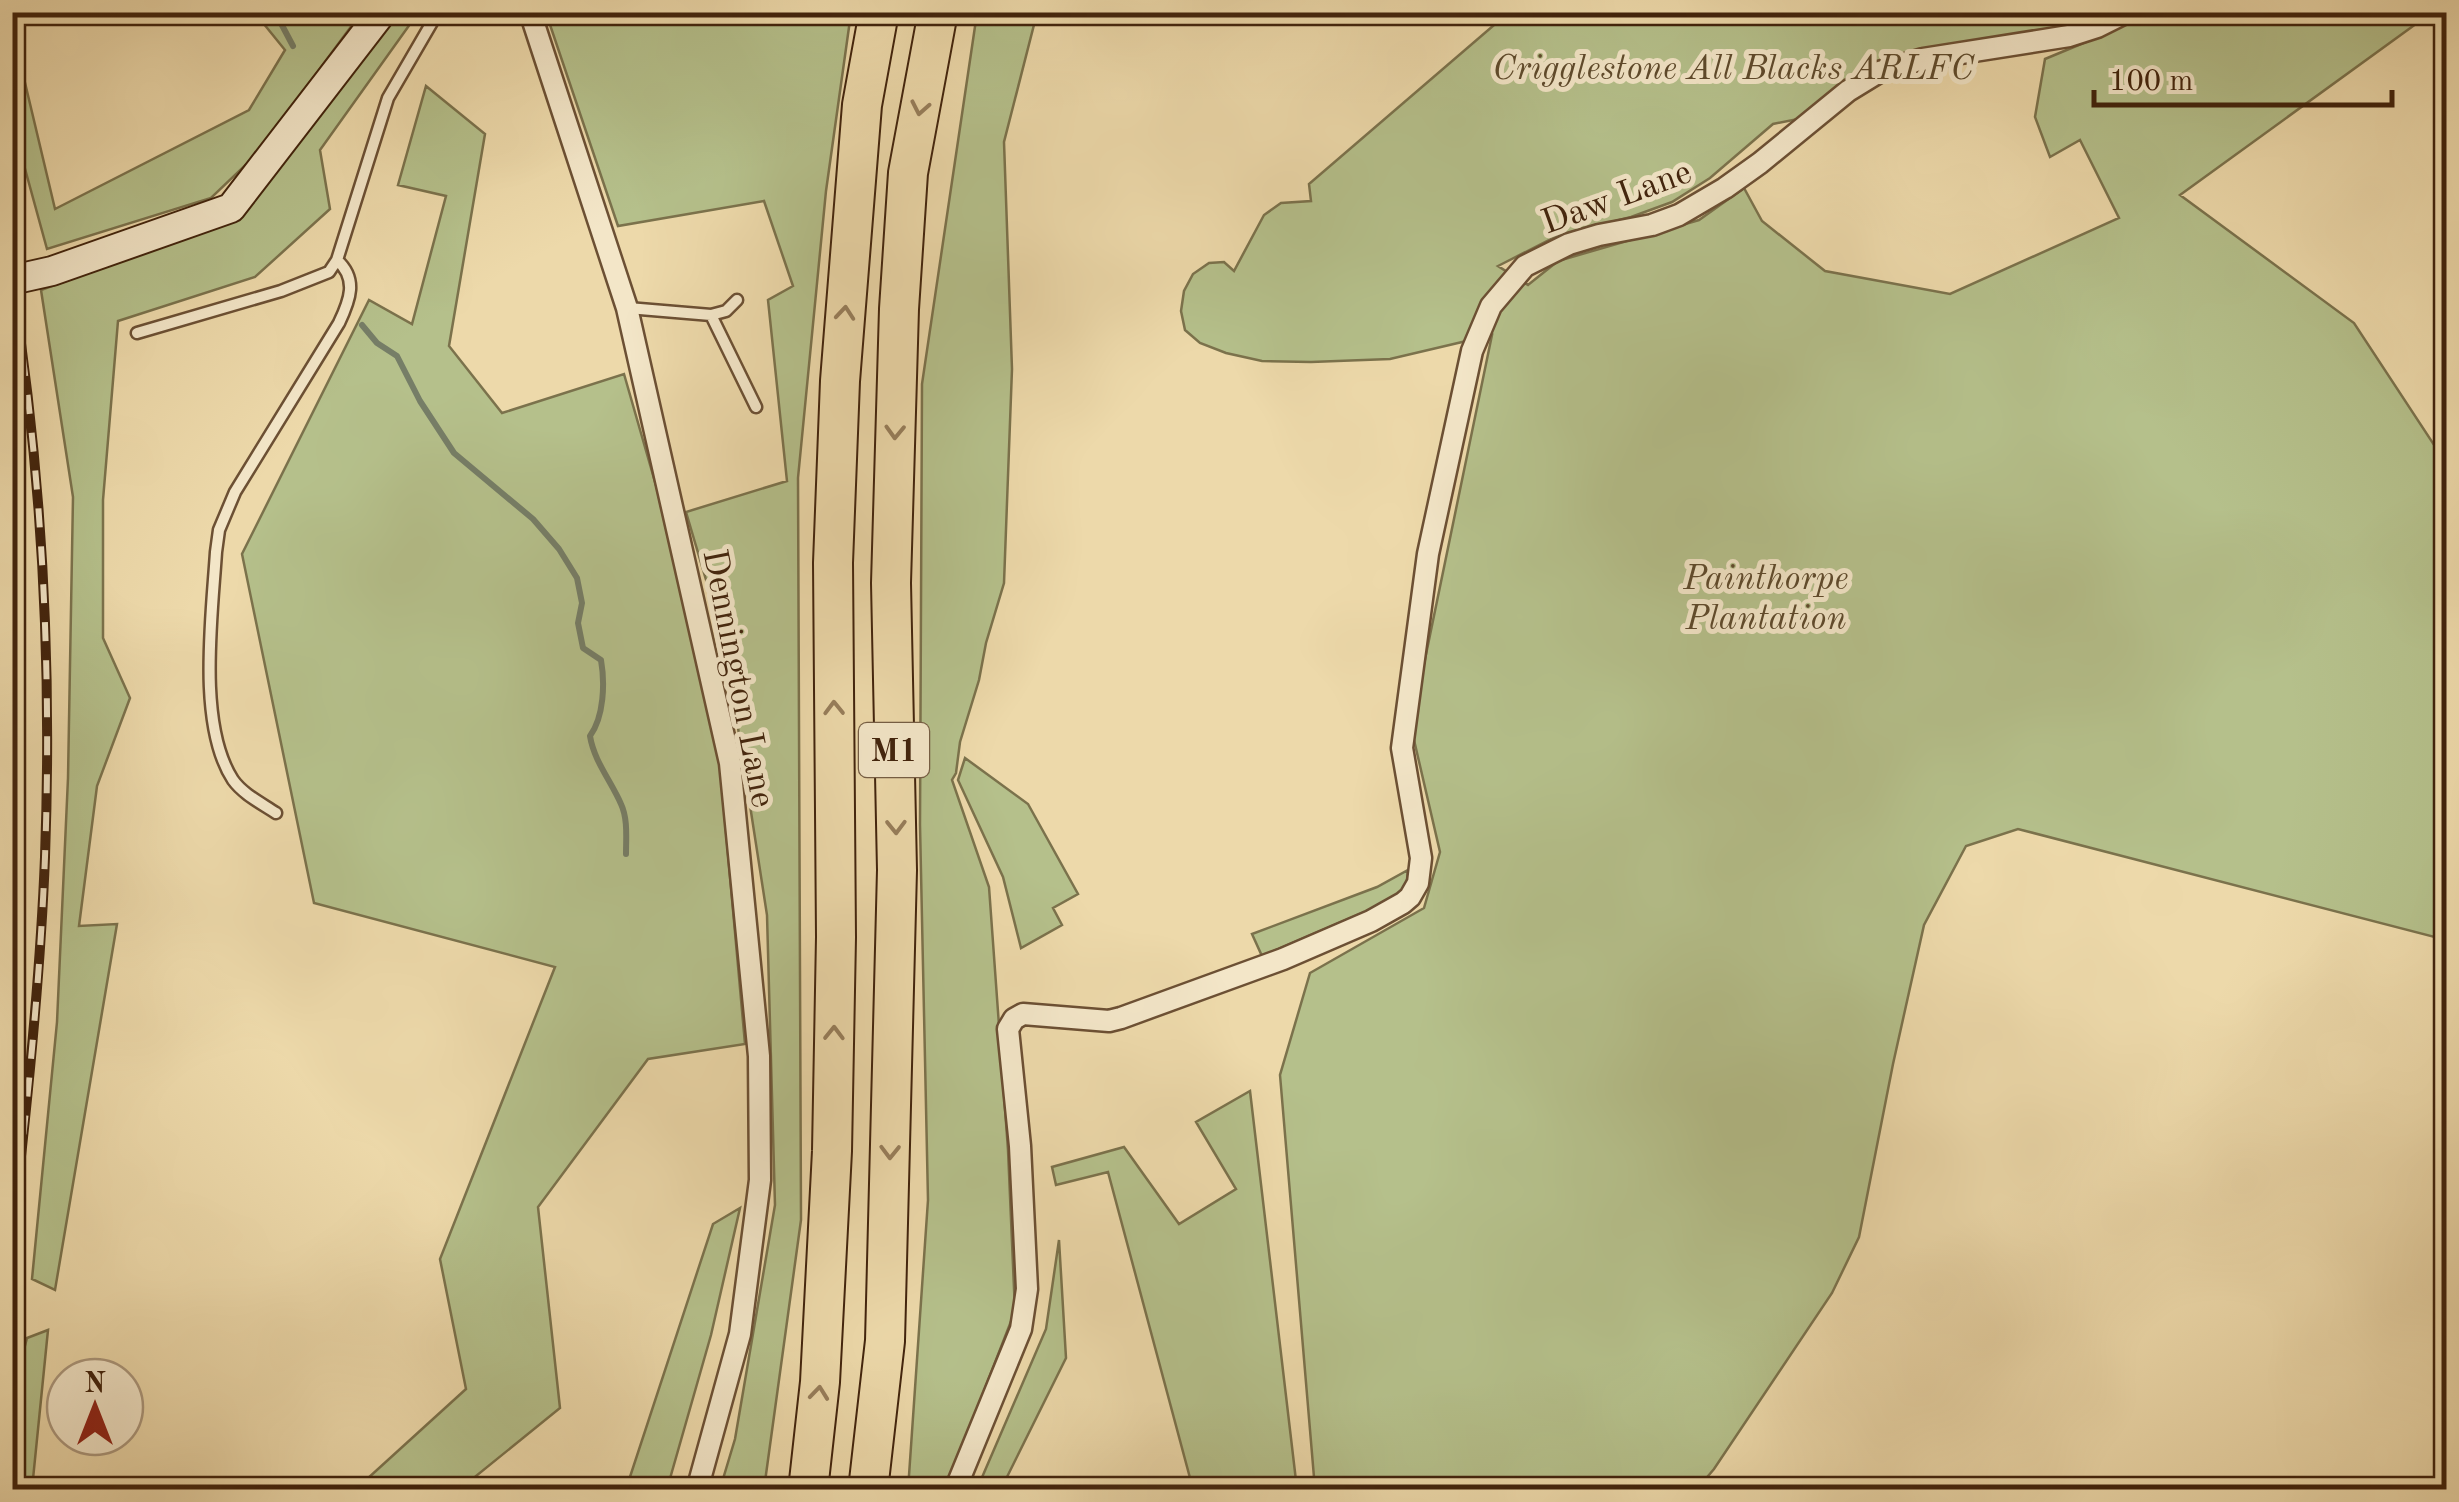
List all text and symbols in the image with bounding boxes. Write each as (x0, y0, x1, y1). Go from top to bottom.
scale bar (2094, 45, 2392, 107)
park label: Crigglestone All Blacks ARLFC (1492, 52, 1975, 87)
text: 100 m (2109, 67, 2193, 97)
one-way arrow (910, 100, 931, 117)
street label: Daw Lane (1537, 155, 1696, 242)
one-way arrow (834, 305, 856, 321)
one-way arrow (884, 424, 905, 440)
street label: Dennington Lane (695, 546, 780, 811)
park label: Painthorpe Plantation (1682, 562, 1849, 637)
one-way arrow (823, 700, 845, 716)
road number: M1 (859, 723, 929, 777)
one-way arrow (885, 819, 906, 835)
one-way arrow (824, 1024, 845, 1040)
one-way arrow (879, 1144, 900, 1160)
north arrow (45, 1357, 145, 1457)
text: N (84, 1371, 106, 1399)
one-way arrow (808, 1384, 829, 1400)

